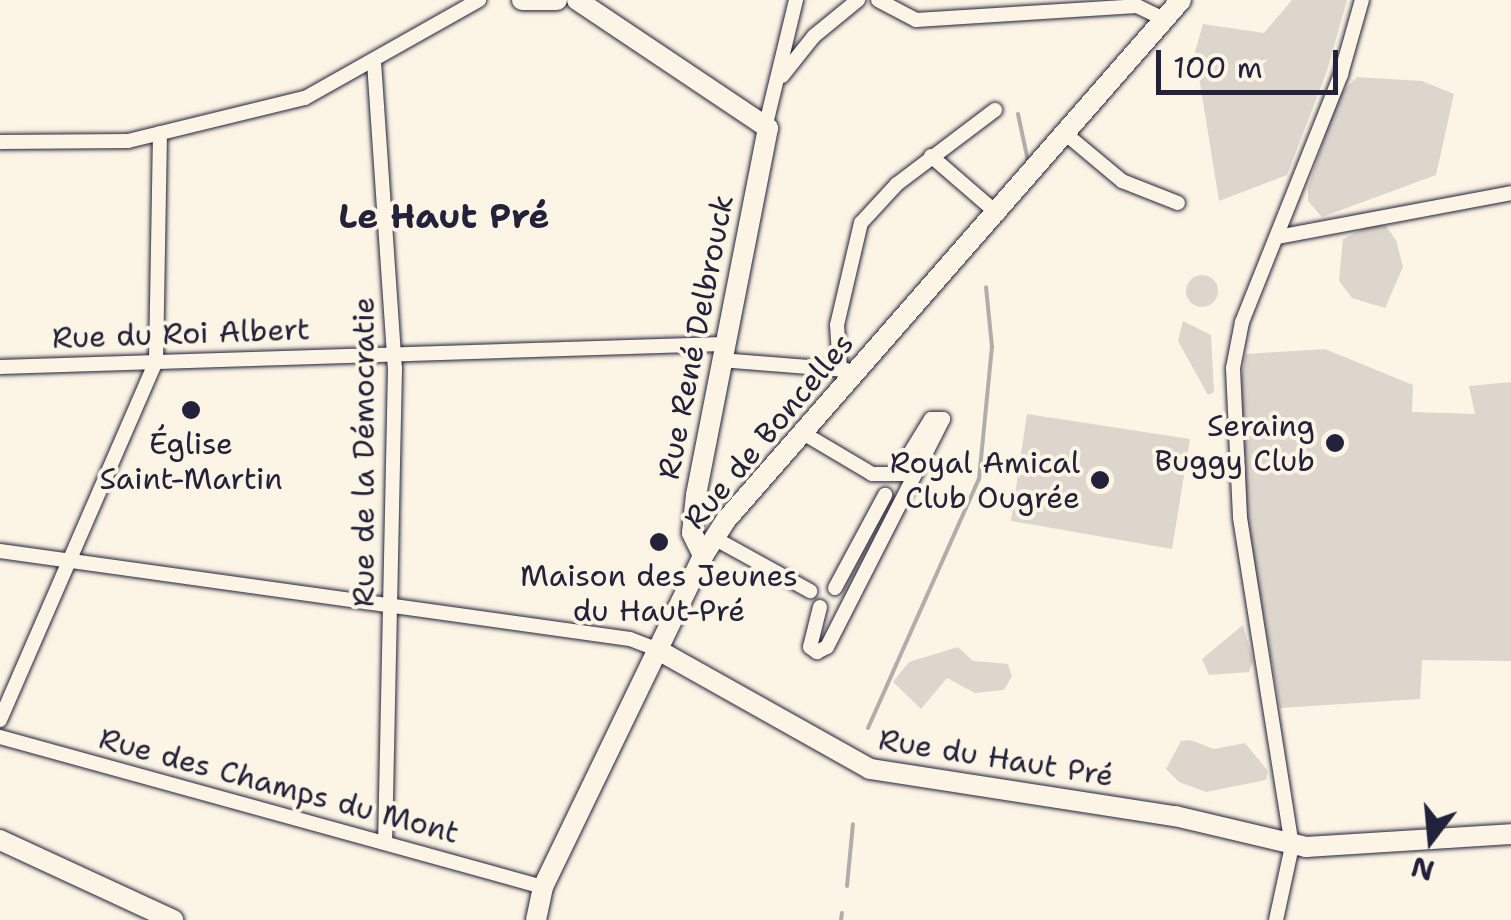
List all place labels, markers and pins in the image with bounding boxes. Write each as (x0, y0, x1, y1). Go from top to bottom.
marker: Église Saint-Martin (180, 399, 202, 421)
place label: Seraing Buggy Club (1155, 408, 1315, 478)
place label: Église Saint-Martin (99, 426, 283, 496)
marker: Seraing Buggy Club (1324, 432, 1346, 454)
place label: Royal Amical Club Ougrée (890, 445, 1080, 516)
marker: Royal Amical Club Ougrée (1089, 469, 1111, 491)
marker: Maison des Jeunes du Haut-Pré (648, 531, 670, 553)
place label: Maison des Jeunes du Haut-Pré (520, 558, 798, 628)

